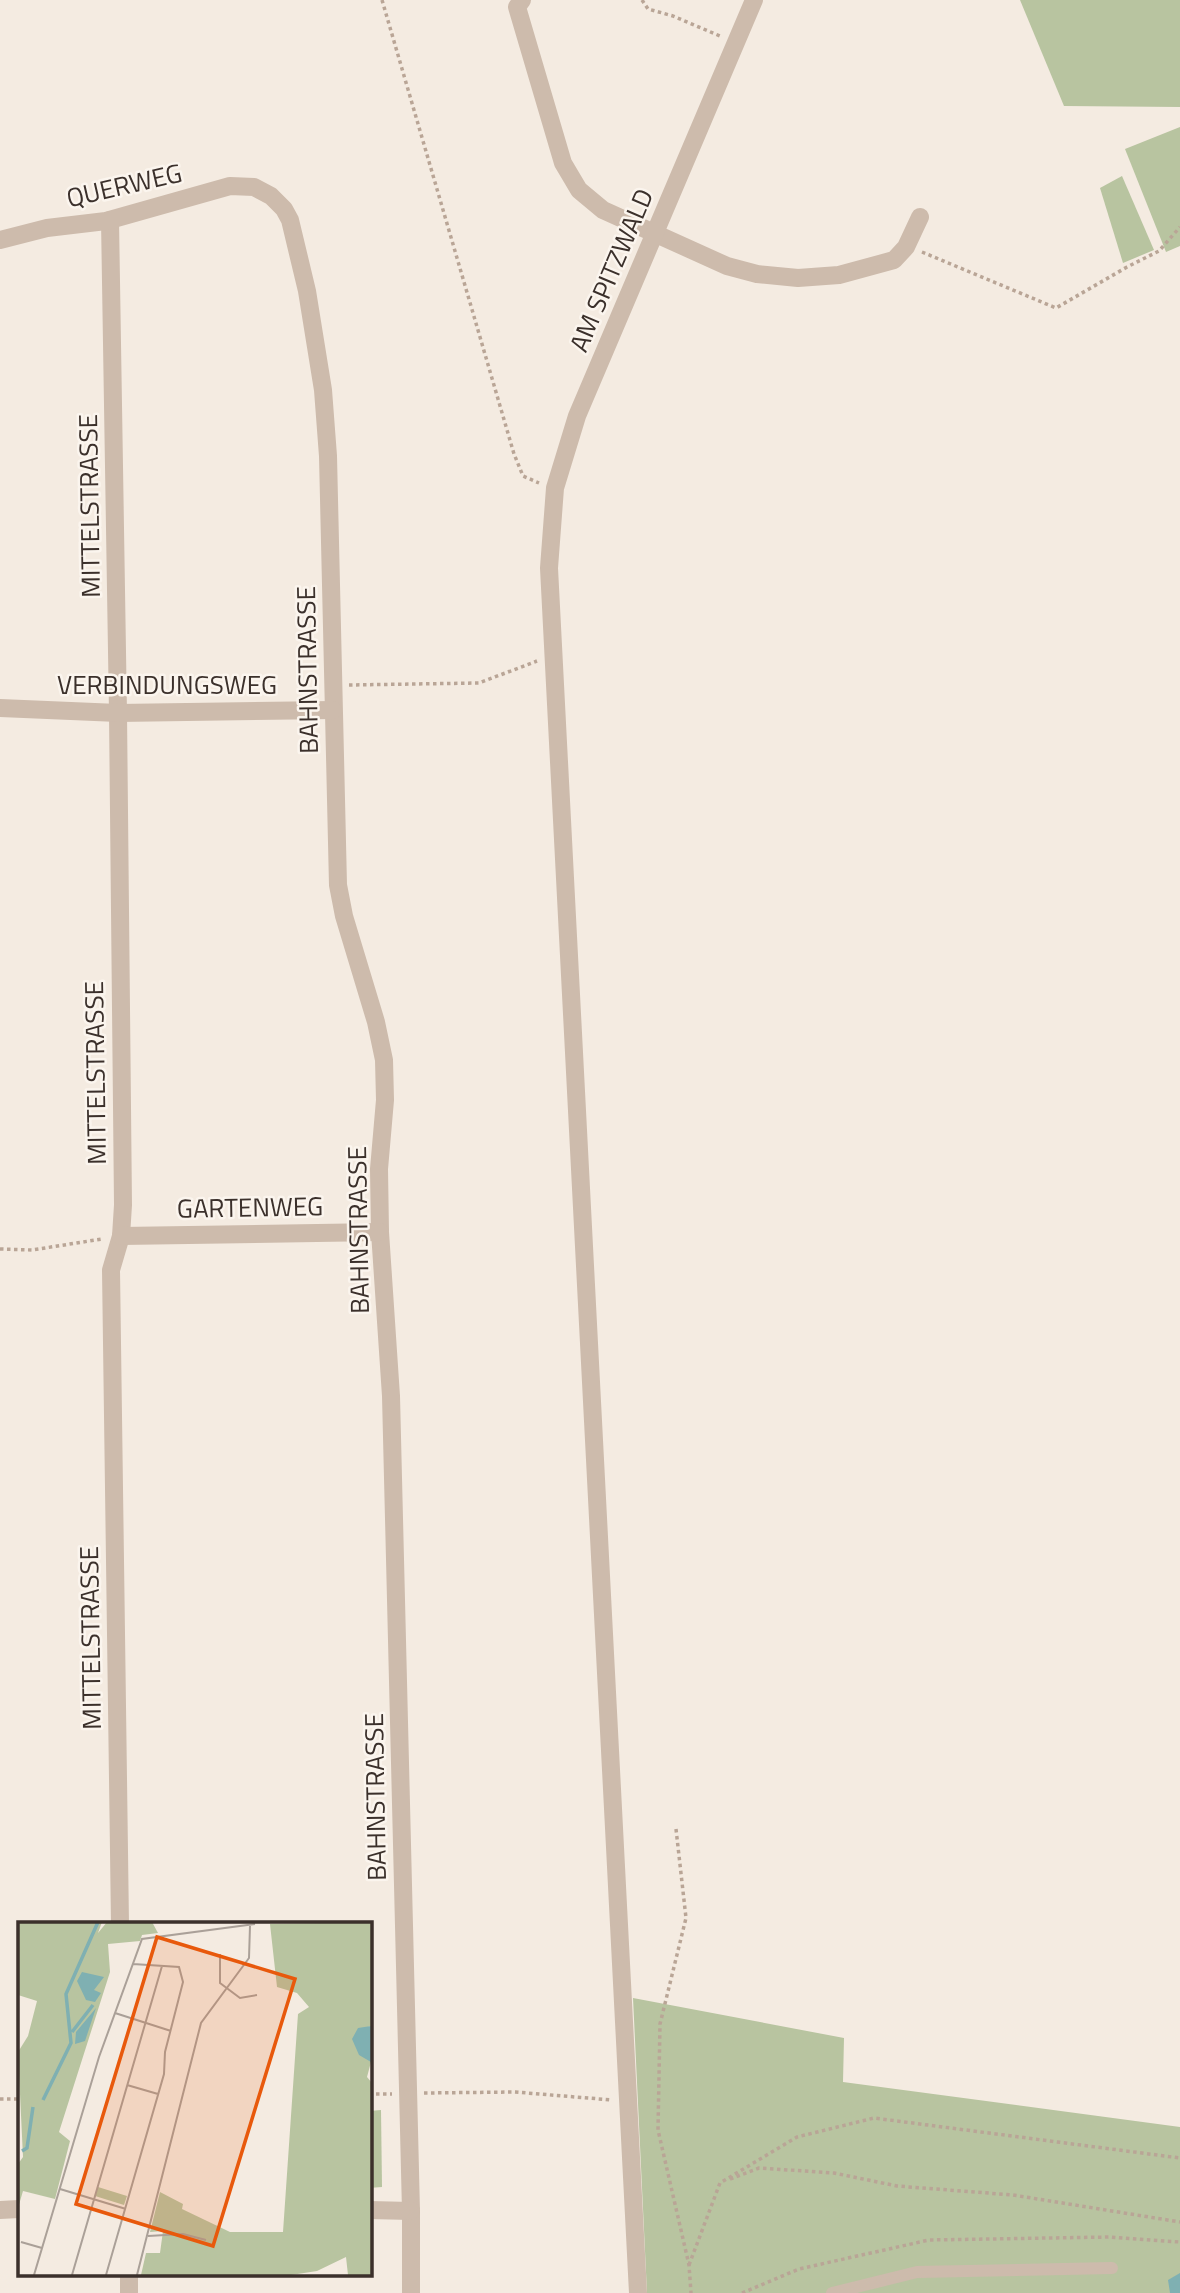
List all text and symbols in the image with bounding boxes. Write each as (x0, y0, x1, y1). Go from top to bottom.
street label: QUERWEG (62, 153, 186, 217)
street label: AM SPITZWALD (559, 182, 663, 358)
street label: MITTELSTRASSE (68, 414, 110, 598)
street label: BAHNSTRASSE (286, 586, 328, 754)
street label: VERBINDUNGSWEG (57, 665, 277, 704)
street label: MITTELSTRASSE (74, 981, 116, 1165)
street label: BAHNSTRASSE (337, 1146, 379, 1314)
street label: GARTENWEG (177, 1186, 323, 1228)
street label: MITTELSTRASSE (69, 1546, 111, 1730)
street label: BAHNSTRASSE (354, 1713, 396, 1881)
inset map (18, 1922, 371, 2276)

